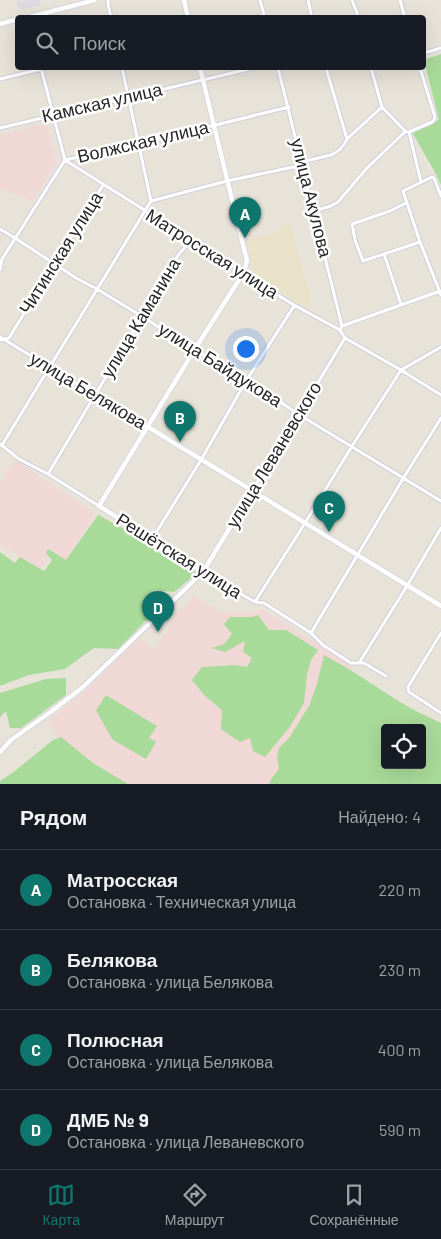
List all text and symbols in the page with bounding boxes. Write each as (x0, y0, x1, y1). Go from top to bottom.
search box (15, 15, 426, 70)
icon: search (33, 29, 61, 57)
text: Поиск (73, 31, 126, 54)
street label: Камская улица (39, 77, 165, 127)
street label: Волжская улица (75, 115, 212, 167)
street label: улица Акулова (287, 136, 338, 260)
street label: Читинская улица (14, 186, 107, 318)
pin: A (229, 197, 261, 238)
street label: Матросская улица (142, 203, 284, 303)
street label: улица Каманина (96, 253, 185, 381)
street label: улица Байдукова (155, 317, 287, 412)
your location (233, 336, 259, 362)
street label: улица Белякова (26, 347, 152, 434)
street label: улица Леваневского (221, 377, 326, 532)
pin: B (164, 401, 196, 442)
pin: C (313, 491, 345, 532)
street label: Решётская улица (113, 508, 247, 603)
pin: D (142, 591, 174, 632)
map controls (381, 724, 426, 769)
button: locate (381, 724, 426, 769)
text: Рядом (20, 804, 87, 829)
text: Найдено: 4 (338, 807, 421, 826)
text: Матросская (67, 868, 178, 891)
text: A (31, 880, 41, 899)
text: 220 m (378, 880, 421, 899)
text: Остановка · Техническая улица (67, 892, 296, 911)
text: Белякова (67, 948, 157, 971)
text: B (31, 960, 41, 979)
text: 230 m (379, 960, 421, 979)
text: Остановка · улица Белякова (67, 972, 273, 991)
text: Полюсная (67, 1028, 164, 1051)
text: C (31, 1040, 41, 1059)
text: 400 m (378, 1040, 421, 1059)
text: Остановка · улица Белякова (67, 1052, 273, 1071)
text: ДМБ № 9 (67, 1108, 149, 1131)
text: D (31, 1120, 41, 1139)
text: 590 m (379, 1120, 421, 1139)
text: Остановка · улица Леваневского (67, 1132, 304, 1151)
tab: Карта (42, 1181, 80, 1228)
tab: Маршрут (165, 1181, 225, 1228)
tab: Сохранённые (309, 1181, 399, 1228)

